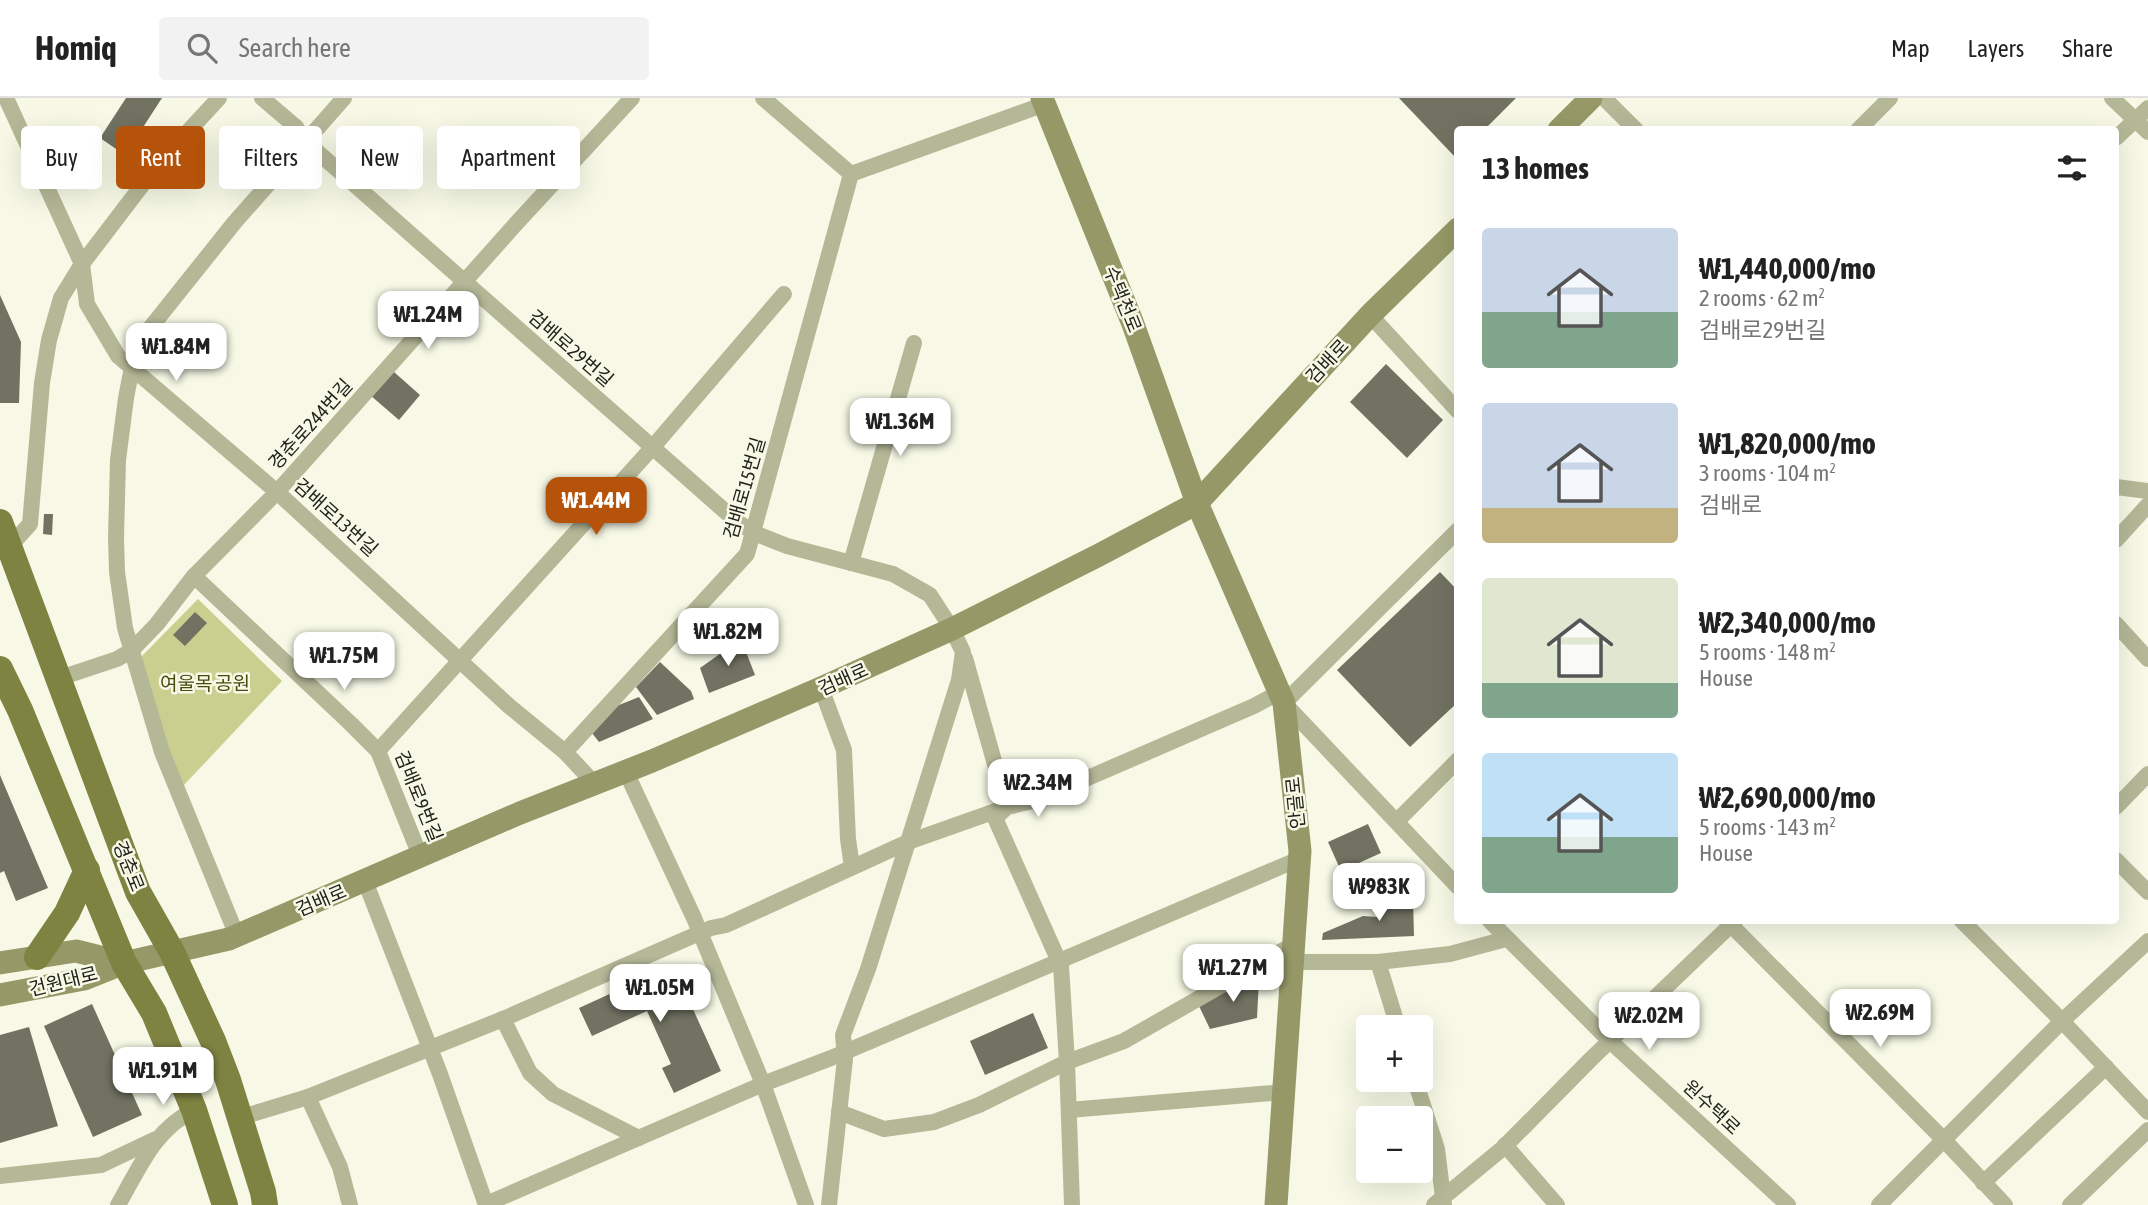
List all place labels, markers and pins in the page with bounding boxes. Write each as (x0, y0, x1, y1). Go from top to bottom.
pin: ₩1.24M (371, 292, 485, 351)
pin: ₩1.84M (119, 324, 233, 383)
pin: ₩1.36M (843, 398, 957, 458)
pin: ₩1.44M (539, 478, 653, 537)
pin: ₩1.82M (671, 608, 785, 668)
pin: ₩1.75M (287, 632, 401, 692)
pin: ₩2.34M (981, 760, 1095, 819)
pin: ₩983K (1330, 864, 1428, 923)
pin: ₩1.27M (1176, 944, 1290, 1004)
pin: ₩1.05M (603, 964, 717, 1024)
pin: ₩2.69M (1823, 990, 1937, 1049)
pin: ₩2.02M (1592, 992, 1706, 1052)
pin: ₩1.91M (106, 1048, 220, 1107)

